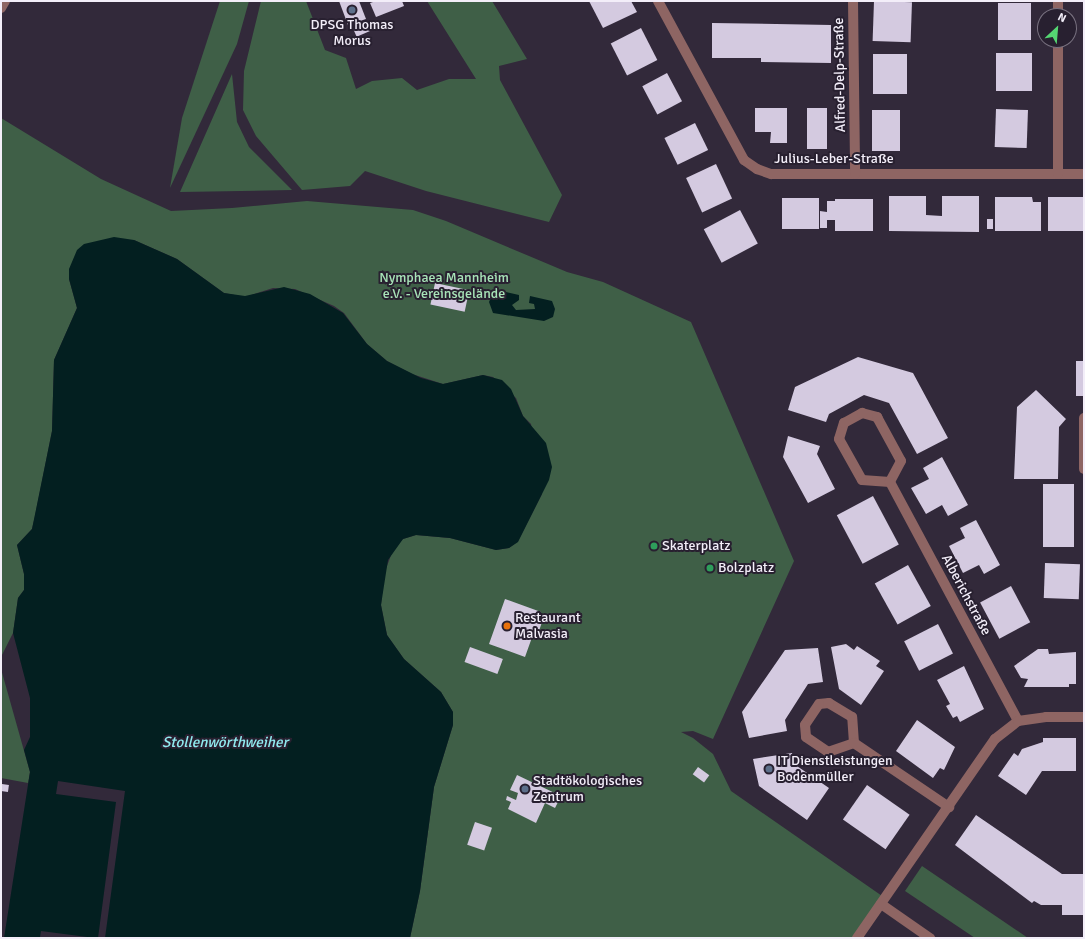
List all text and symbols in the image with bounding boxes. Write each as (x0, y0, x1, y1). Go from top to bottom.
marker: DPSG Thomas Morus (347, 5, 357, 15)
north arrow (1037, 8, 1077, 48)
text: N (1056, 10, 1068, 25)
place label: DPSG Thomas Morus (311, 17, 393, 50)
street label: Alfred-Delp-Straße (831, 18, 849, 132)
street label: Julius-Leber-Straße (774, 151, 894, 167)
park label: Nymphaea Mannheim e.V. - Vereinsgelände (379, 270, 509, 302)
place label: Skaterplatz (662, 538, 731, 554)
marker: Skaterplatz (649, 541, 659, 551)
street label: Alberichstraße (938, 552, 994, 638)
place label: Bolzplatz (718, 560, 774, 576)
marker: Bolzplatz (705, 563, 715, 573)
place label: Restaurant Malvasia (515, 610, 581, 642)
marker: Restaurant Malvasia (502, 621, 512, 631)
water label: Stollenwörthweiher (162, 734, 288, 752)
place label: IT Dienstleistungen Bodenmüller (777, 753, 893, 786)
marker: IT Dienstleistungen Bodenmüller (764, 764, 774, 774)
place label: Stadtökologisches Zentrum (533, 773, 642, 806)
marker: Stadtökologisches Zentrum (520, 784, 530, 794)

